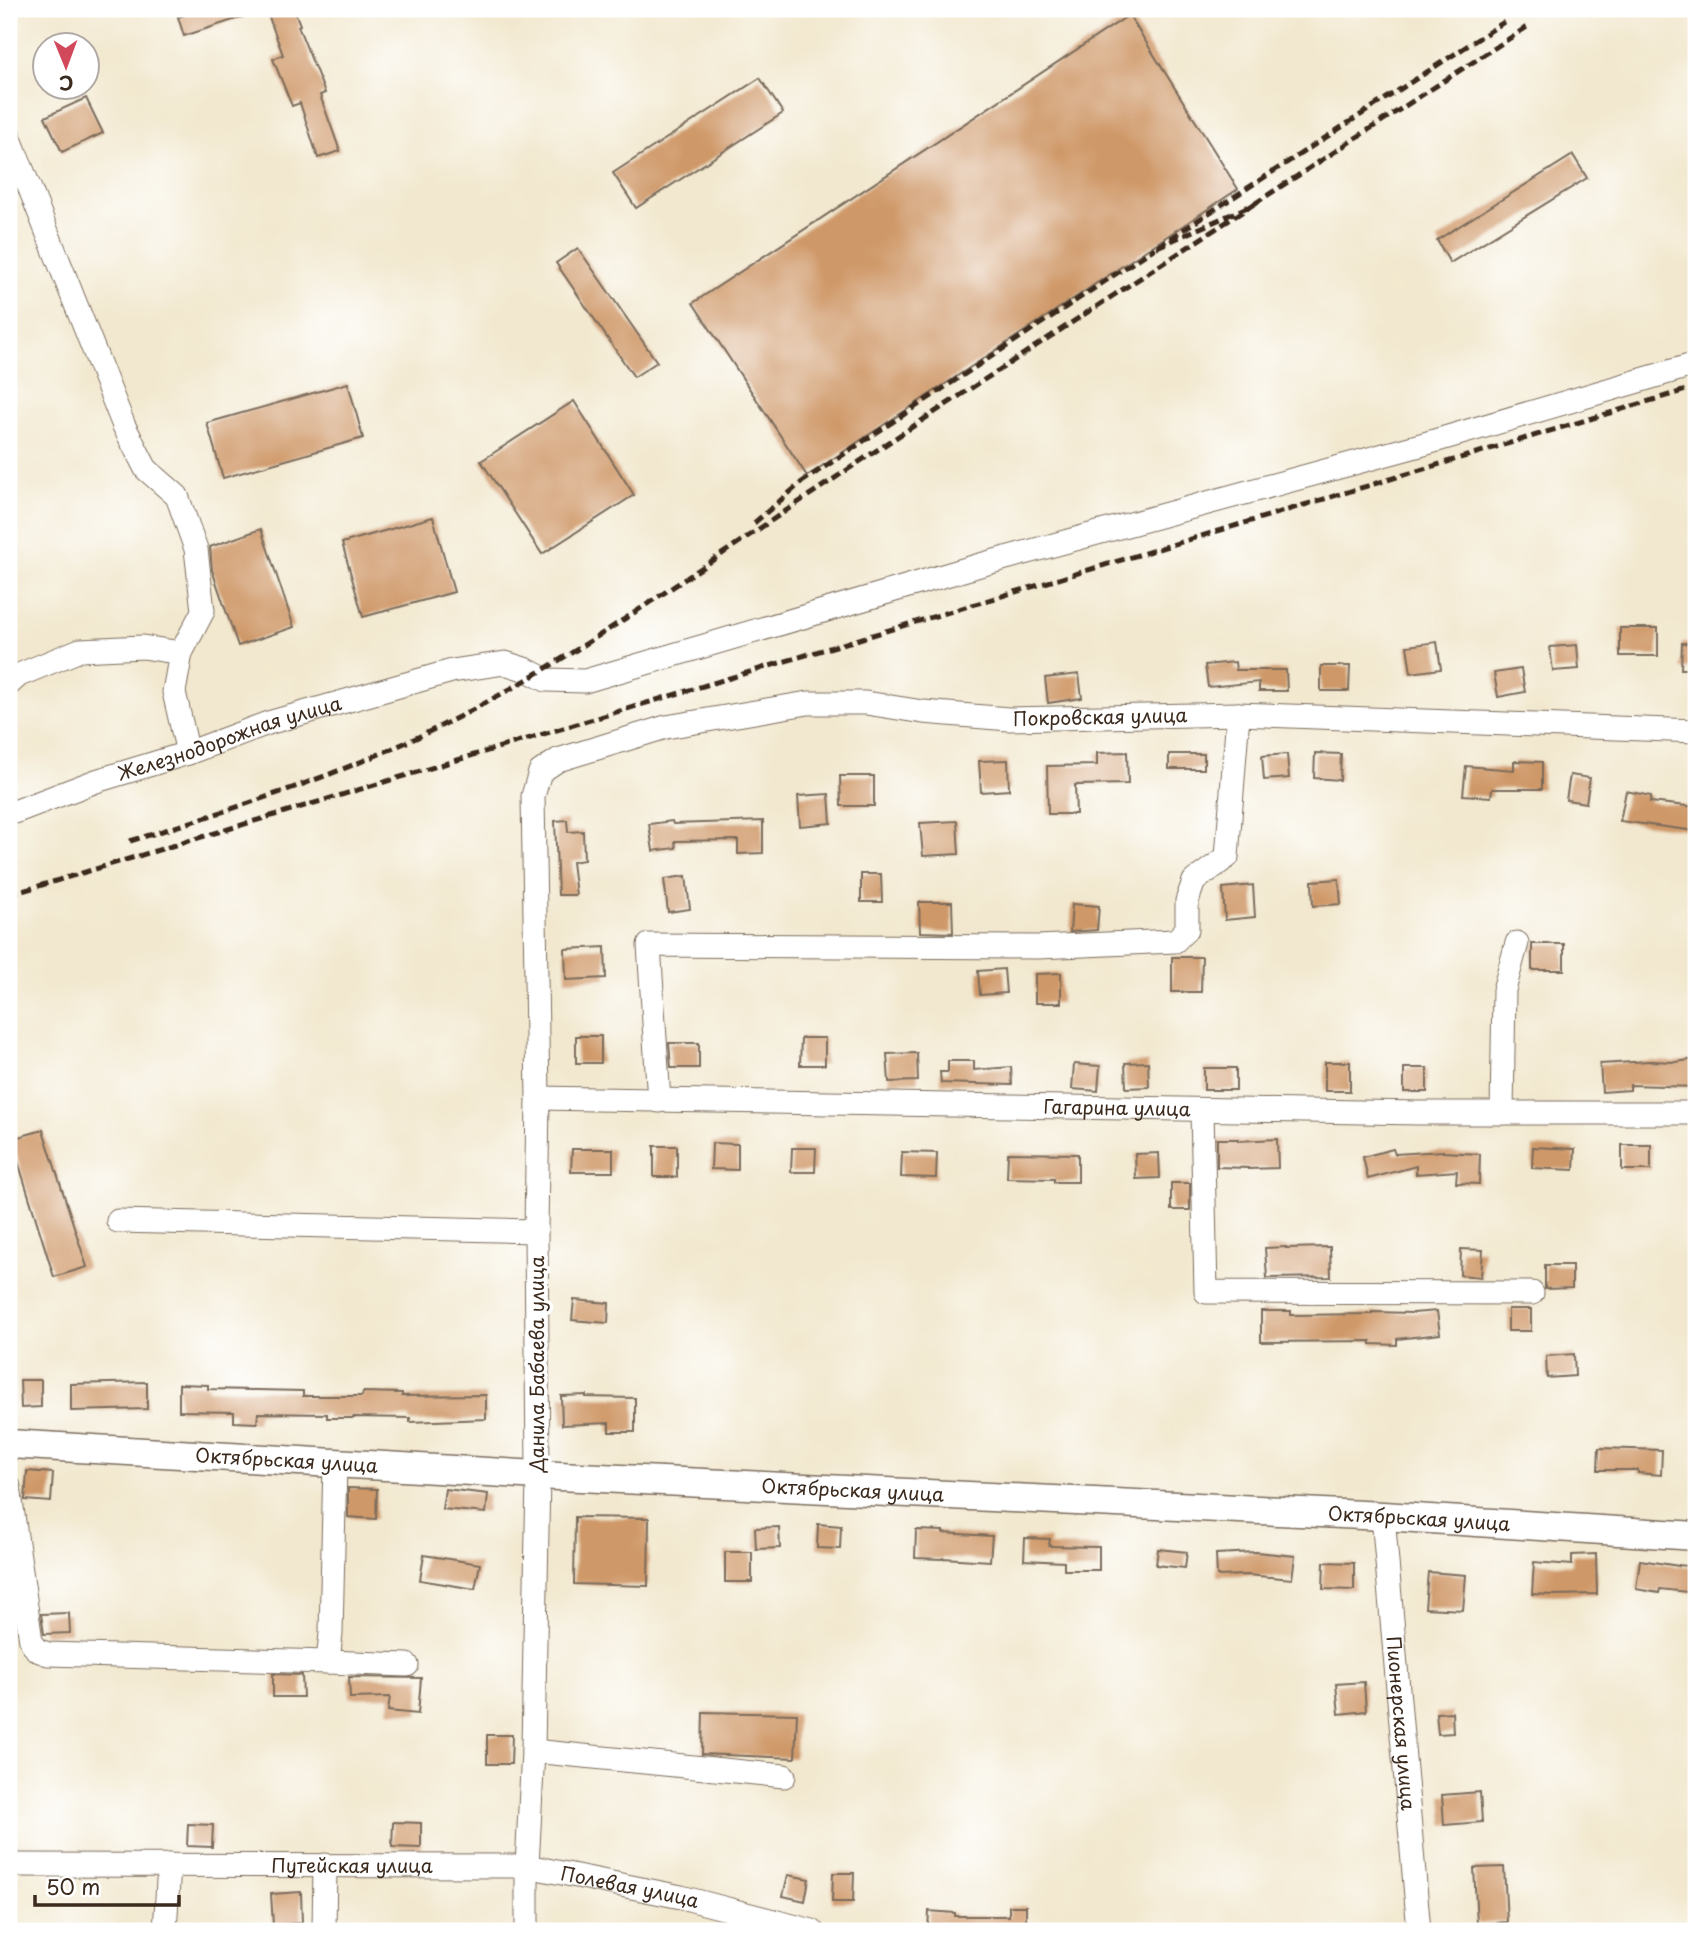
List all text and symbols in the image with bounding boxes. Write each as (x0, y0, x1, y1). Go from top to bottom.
north arrow (32, 32, 102, 102)
text: С (59, 70, 74, 98)
street label: Железнодорожная улица (113, 688, 344, 787)
street label: Покровская улица (1013, 700, 1188, 732)
street label: Гагарина улица (1043, 1092, 1191, 1122)
street label: Данила Бабаева улица (522, 1256, 550, 1473)
street label: Октябрьская улица (195, 1440, 379, 1479)
street label: Октябрьская улица (761, 1471, 945, 1508)
street label: Октябрьская улица (1327, 1498, 1511, 1537)
street label: Пионерская улица (1380, 1635, 1423, 1812)
street label: Путейская улица (271, 1851, 433, 1879)
street label: Полевая улица (558, 1858, 702, 1914)
scale bar (35, 1863, 178, 1907)
text: 50 m (46, 1870, 100, 1902)

